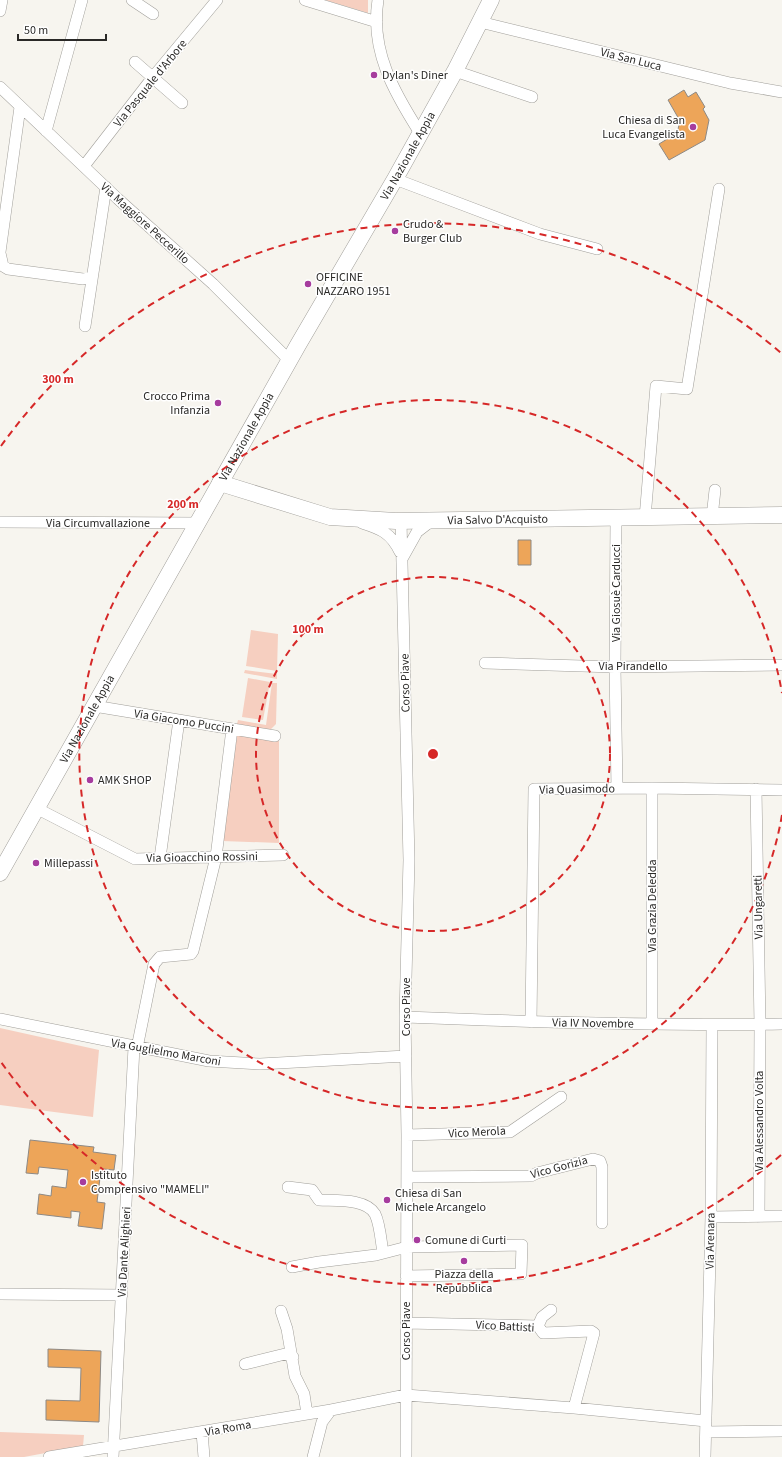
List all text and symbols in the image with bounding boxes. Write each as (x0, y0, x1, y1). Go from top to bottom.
scale bar (18, 16, 106, 42)
text: 50 m (24, 22, 48, 39)
street label: Via Pasquale d'Arbore (110, 36, 191, 131)
street label: Via San Luca (598, 44, 663, 75)
place label: Dylan's Diner (382, 67, 449, 84)
marker: Dylan's Diner (369, 70, 379, 80)
street label: Via Nazionale Appia (376, 109, 440, 203)
place label: Chiesa di San Luca Evangelista (602, 112, 685, 143)
marker: Chiesa di San Luca Evangelista (688, 122, 698, 132)
street label: Via Maggiore Peccerillo (96, 179, 193, 268)
place label: Crudo & Burger Club (403, 216, 462, 247)
marker: Crudo & Burger Club (390, 226, 400, 236)
place label: OFFICINE NAZZARO 1951 (316, 269, 390, 300)
marker: OFFICINE NAZZARO 1951 (303, 279, 313, 289)
text: 300 m (42, 371, 74, 388)
place label: Crocco Prima Infanzia (143, 388, 210, 419)
street label: Via Nazionale Appia (215, 390, 278, 484)
marker: Crocco Prima Infanzia (213, 398, 223, 408)
text: 200 m (167, 496, 199, 513)
street label: Via Salvo D'Acquisto (447, 511, 548, 529)
street label: Via Circumvallazione (46, 515, 150, 532)
street label: Via Giosuè Carducci (608, 544, 625, 642)
text: 100 m (292, 621, 324, 638)
street label: Corso Piave (396, 653, 415, 712)
street label: Via Pirandello (598, 658, 668, 675)
street label: Via Nazionale Appia (56, 672, 119, 766)
street label: Via Giacomo Puccini (133, 705, 235, 738)
centre of rings (426, 747, 440, 761)
place label: AMK SHOP (98, 772, 152, 789)
marker: AMK SHOP (85, 775, 95, 785)
street label: Via Quasimodo (539, 780, 615, 799)
street label: Via Gioacchino Rossini (146, 848, 258, 867)
place label: Millepassi (44, 855, 93, 872)
marker: Millepassi (31, 858, 41, 868)
street label: Via Grazia Deledda (644, 859, 661, 953)
street label: Via Ungaretti (749, 875, 768, 939)
street label: Corso Piave (398, 978, 415, 1036)
street label: Via IV Novembre (552, 1014, 634, 1033)
street label: Via Guglielmo Marconi (110, 1034, 222, 1071)
street label: Via Alessandro Volta (751, 1071, 768, 1171)
street label: Vico Merola (448, 1123, 506, 1142)
street label: Vico Gorizia (529, 1152, 590, 1183)
place label: Istituto Comprensivo "MAMELI" (91, 1167, 209, 1198)
marker: Istituto Comprensivo "MAMELI" (78, 1177, 88, 1187)
place label: Chiesa di San Michele Arcangelo (395, 1185, 486, 1216)
marker: Chiesa di San Michele Arcangelo (382, 1195, 392, 1205)
street label: Via Dante Alighieri (114, 1206, 135, 1298)
street label: Via Arenara (702, 1213, 719, 1269)
place label: Comune di Curti (425, 1232, 506, 1249)
marker: Comune di Curti (412, 1235, 422, 1245)
marker: Piazza della Repubblica (459, 1256, 469, 1266)
place label: Piazza della Repubblica (435, 1266, 493, 1297)
street label: Corso Piave (398, 1302, 415, 1360)
street label: Vico Battisti (475, 1316, 535, 1337)
street label: Via Roma (204, 1416, 253, 1441)

